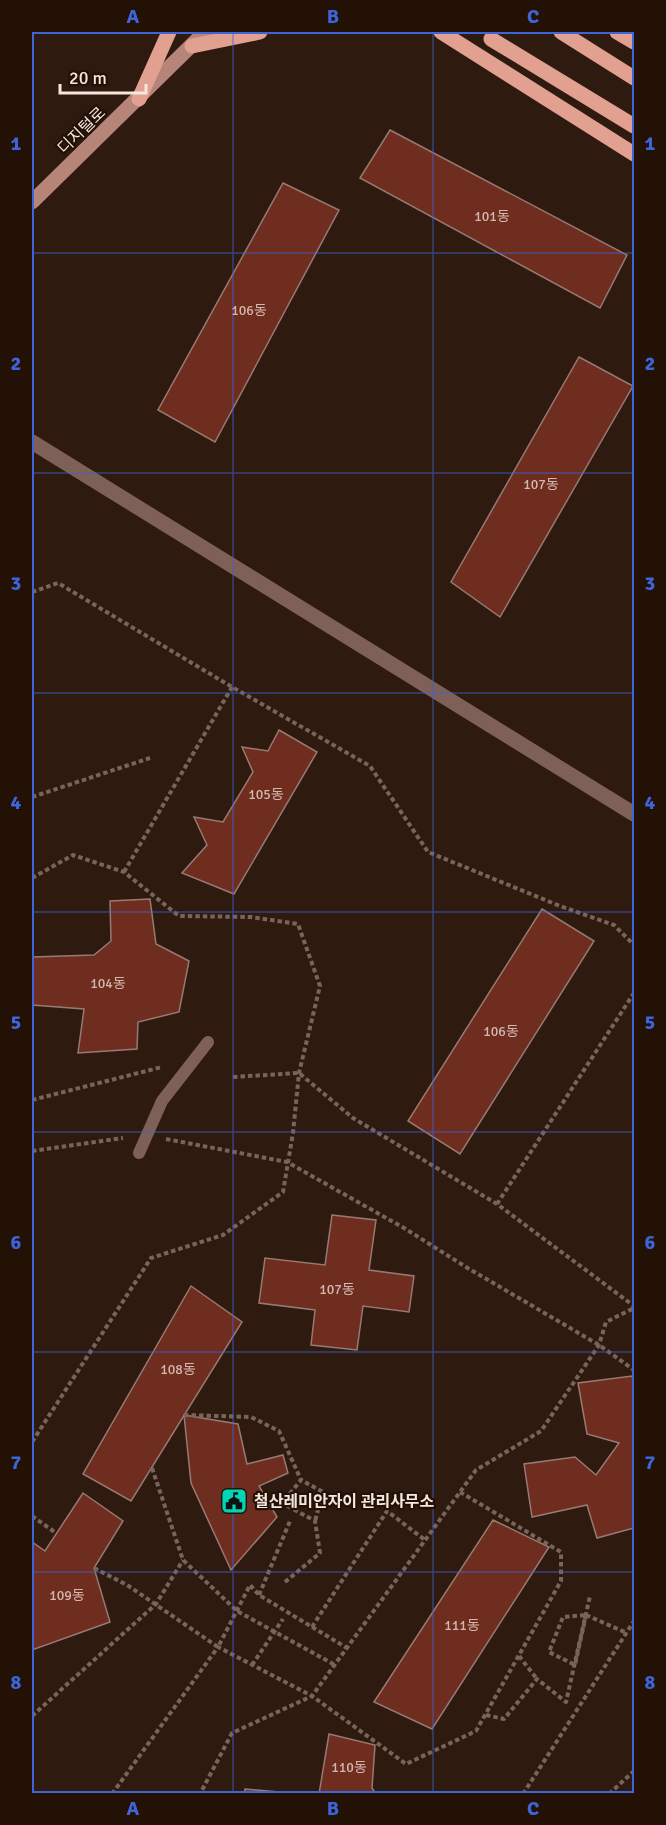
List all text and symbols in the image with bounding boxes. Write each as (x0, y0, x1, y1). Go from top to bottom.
text: A (127, 4, 140, 29)
text: B (327, 4, 339, 29)
text: C (527, 4, 539, 29)
scale bar (60, 57, 146, 95)
text: 20 m (69, 67, 107, 89)
street label: 디지털로 (54, 103, 110, 158)
text: 1 (11, 131, 22, 156)
text: 1 (645, 131, 656, 156)
house number: 101동 (474, 208, 510, 225)
house number: 106동 (231, 302, 267, 319)
text: 2 (11, 351, 21, 376)
text: 2 (645, 351, 655, 376)
house number: 107동 (523, 476, 559, 493)
text: 3 (11, 571, 21, 596)
text: 3 (645, 571, 655, 596)
house number: 105동 (248, 786, 284, 803)
text: 4 (11, 790, 22, 815)
text: 4 (645, 790, 656, 815)
house number: 104동 (90, 975, 126, 992)
text: 5 (11, 1010, 21, 1035)
text: 5 (645, 1010, 655, 1035)
house number: 106동 (483, 1023, 519, 1040)
text: 6 (11, 1230, 22, 1255)
text: 6 (645, 1230, 656, 1255)
house number: 107동 (319, 1281, 355, 1298)
house number: 108동 (160, 1361, 196, 1378)
text: 7 (11, 1450, 22, 1475)
text: 7 (645, 1450, 656, 1475)
public building icon: 철산레미안자이 관리사무소 (219, 1486, 249, 1516)
place label: 철산레미안자이 관리사무소 (254, 1492, 434, 1512)
house number: 109동 (49, 1587, 85, 1604)
house number: 111동 (444, 1617, 480, 1634)
text: 8 (11, 1670, 22, 1695)
text: 8 (645, 1670, 656, 1695)
house number: 110동 (331, 1759, 367, 1776)
text: A (127, 1796, 140, 1821)
text: B (327, 1796, 339, 1821)
text: C (527, 1796, 539, 1821)

